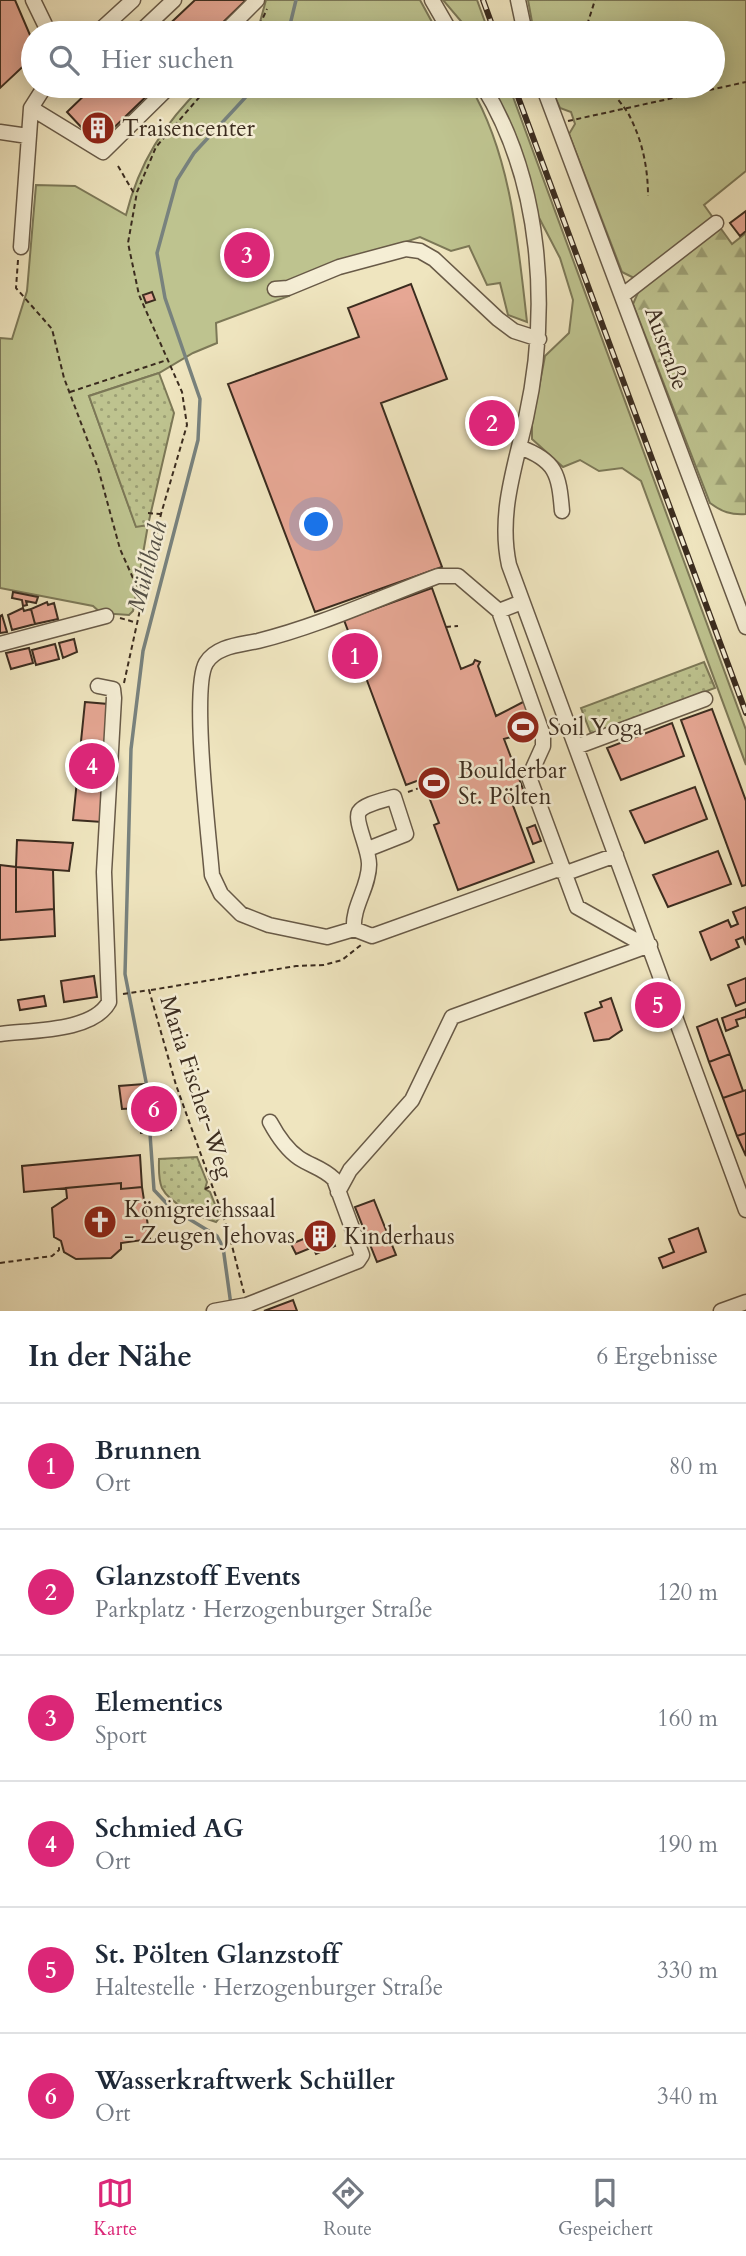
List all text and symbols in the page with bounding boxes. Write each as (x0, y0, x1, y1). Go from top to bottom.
search box (21, 21, 725, 98)
icon: search (45, 41, 83, 79)
text: Hier suchen (101, 42, 234, 77)
building icon: Traisencenter (79, 109, 117, 147)
place label: Traisencenter (122, 113, 256, 144)
pin: 3 (224, 229, 270, 281)
street label: Austraße (637, 302, 696, 394)
pin: 2 (469, 397, 515, 449)
your location (299, 507, 333, 541)
water label: Mühlbach (119, 516, 176, 615)
pin: 1 (332, 630, 378, 682)
sports icon: Soil Yoga (504, 708, 542, 746)
place label: Soil Yoga (548, 712, 643, 743)
pin: 4 (69, 740, 115, 792)
place label: Boulderbar St. Pölten (458, 755, 567, 812)
sports icon: Boulderbar St. Pölten (415, 764, 453, 802)
pin: 5 (635, 979, 681, 1031)
street label: Maria Fischer-Weg (152, 992, 241, 1183)
pin: 6 (131, 1083, 177, 1135)
place label: Königreichssaal - Zeugen Jehovas (124, 1194, 295, 1251)
church icon: Königreichssaal - Zeugen Jehovas (81, 1203, 119, 1241)
building icon: Kinderhaus (301, 1217, 339, 1255)
place label: Kinderhaus (344, 1221, 455, 1252)
text: In der Nähe (28, 1336, 192, 1377)
text: 6 Ergebnisse (596, 1341, 718, 1372)
text: Brunnen (95, 1433, 201, 1468)
text: 1 (45, 1451, 57, 1482)
text: 80 m (669, 1451, 718, 1482)
text: Ort (95, 1468, 131, 1499)
text: Glanzstoff Events (95, 1559, 301, 1594)
text: 2 (45, 1577, 57, 1608)
text: 120 m (657, 1577, 718, 1608)
text: Parkplatz · Herzogenburger Straße (95, 1594, 433, 1625)
text: Elementics (95, 1685, 223, 1720)
text: 3 (45, 1703, 57, 1734)
text: 160 m (657, 1703, 718, 1734)
text: Sport (95, 1720, 147, 1751)
text: Schmied AG (95, 1811, 244, 1846)
text: 4 (45, 1829, 57, 1860)
text: 190 m (657, 1829, 718, 1860)
text: Ort (95, 1846, 131, 1877)
text: St. Pölten Glanzstoff (95, 1937, 339, 1972)
text: 5 (45, 1955, 57, 1986)
text: 330 m (657, 1955, 718, 1986)
text: Haltestelle · Herzogenburger Straße (95, 1972, 443, 2003)
text: Wasserkraftwerk Schüller (95, 2063, 395, 2098)
text: 6 (45, 2081, 57, 2112)
text: 340 m (657, 2081, 718, 2112)
text: Ort (95, 2098, 131, 2129)
tab: Karte (93, 2174, 137, 2242)
tab: Route (323, 2174, 372, 2242)
tab: Gespeichert (558, 2174, 653, 2242)

